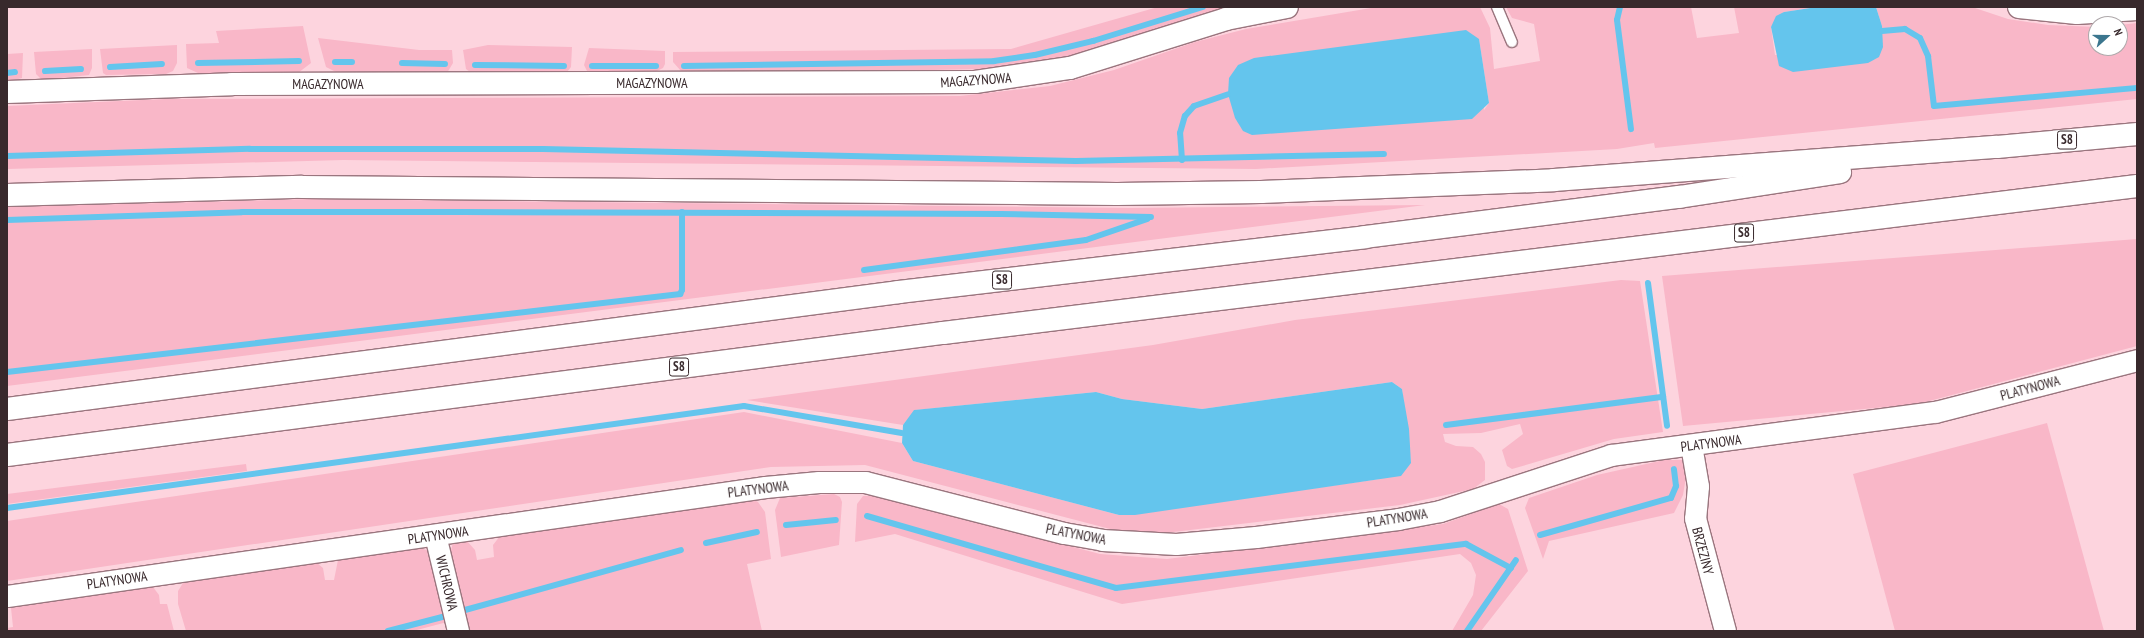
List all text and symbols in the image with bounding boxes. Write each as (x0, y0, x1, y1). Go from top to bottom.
north arrow (2088, 16, 2128, 56)
text: N (2111, 27, 2126, 37)
street label: MAGAZYNOWA (940, 69, 1012, 91)
street label: MAGAZYNOWA (616, 75, 688, 91)
street label: MAGAZYNOWA (292, 76, 364, 92)
road number: S8 (2057, 129, 2077, 151)
road number: S8 (1734, 222, 1754, 244)
road number: S8 (992, 269, 1012, 291)
road number: S8 (669, 356, 689, 378)
street label: PLATYNOWA (1998, 372, 2062, 404)
street label: PLATYNOWA (1680, 431, 1742, 455)
street label: PLATYNOWA (727, 477, 789, 501)
street label: PLATYNOWA (1366, 505, 1428, 531)
street label: PLATYNOWA (1044, 520, 1108, 548)
street label: PLATYNOWA (407, 522, 469, 548)
street label: BRZEZINY (1689, 525, 1717, 577)
street label: WICHROWA (433, 554, 461, 612)
street label: PLATYNOWA (86, 567, 148, 593)

